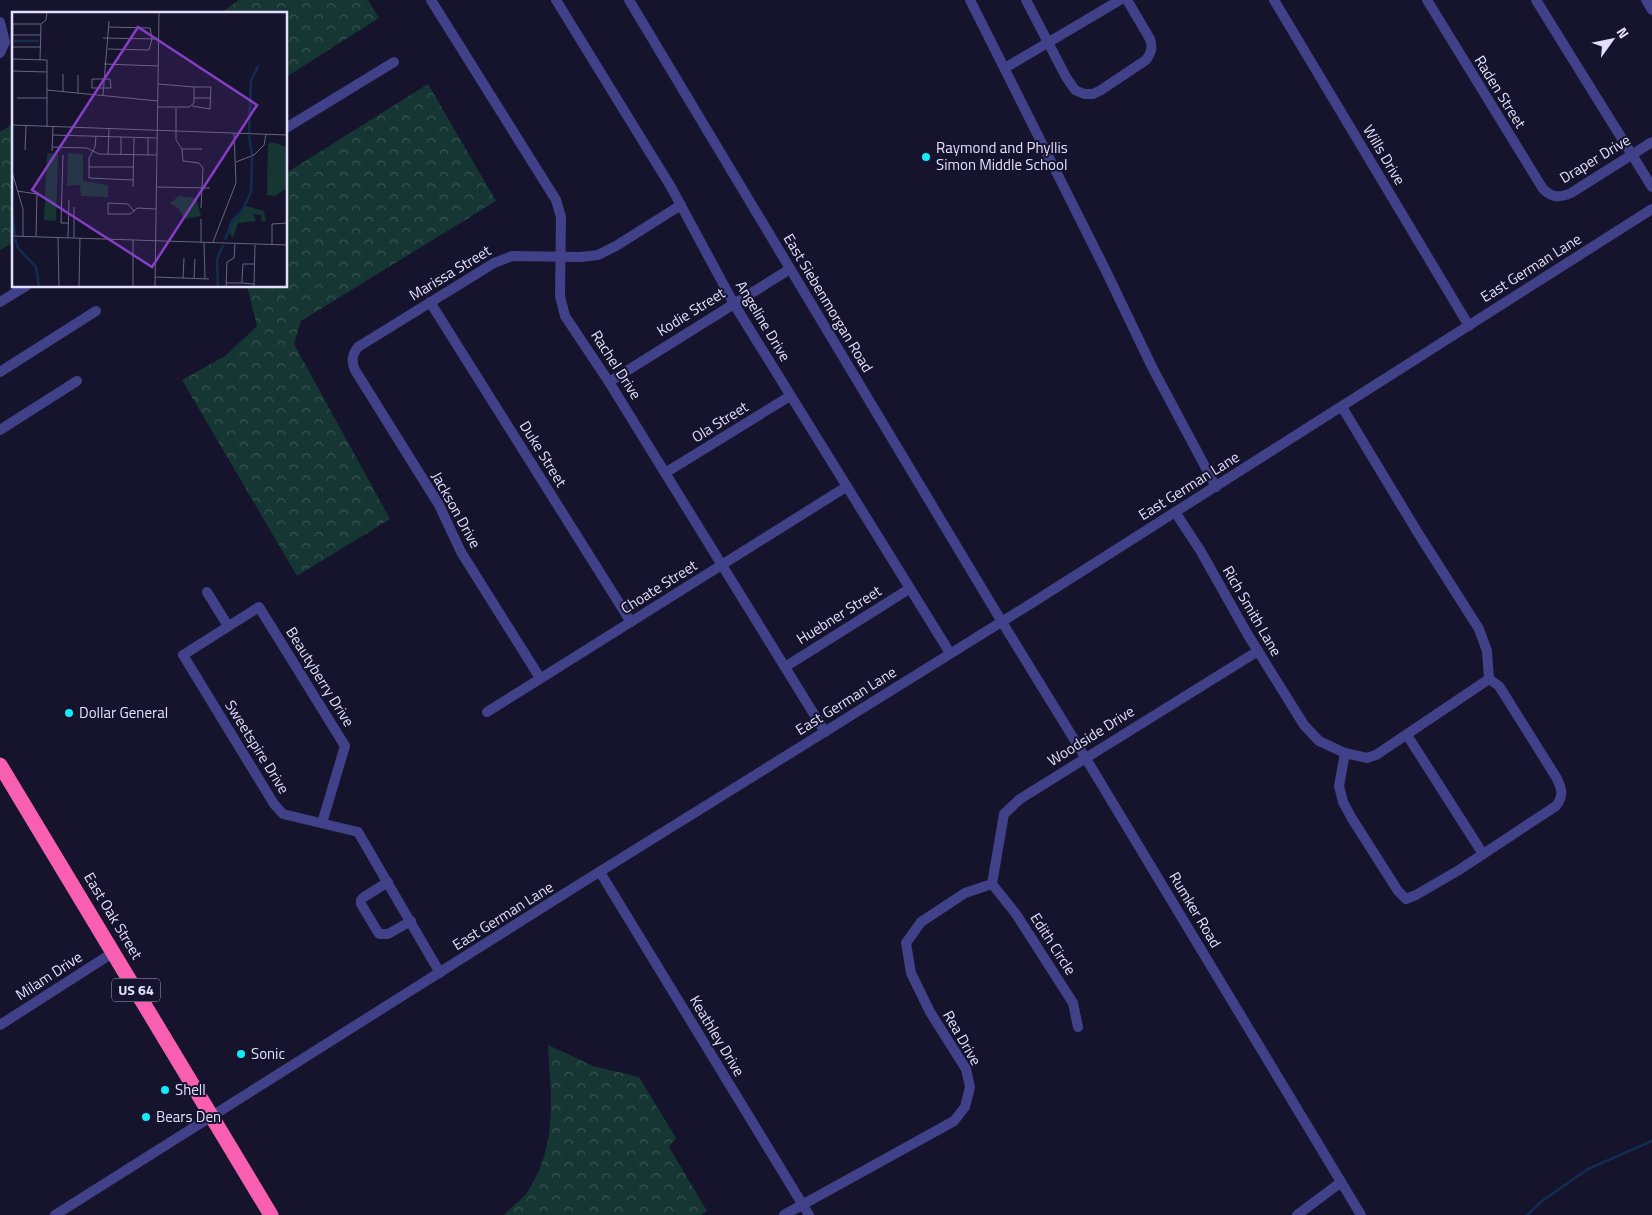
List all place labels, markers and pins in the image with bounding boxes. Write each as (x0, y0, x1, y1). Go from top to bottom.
place label: Raymond and Phyllis Simon Middle School (936, 136, 1068, 176)
marker: Raymond and Phyllis Simon Middle School (920, 151, 932, 163)
place label: Dollar General (79, 701, 168, 724)
marker: Dollar General (63, 707, 75, 719)
place label: Sonic (251, 1042, 285, 1065)
marker: Sonic (235, 1048, 247, 1060)
place label: Shell (175, 1078, 206, 1101)
marker: Shell (159, 1084, 171, 1096)
place label: Bears Den (156, 1105, 221, 1128)
marker: Bears Den (140, 1111, 152, 1123)

